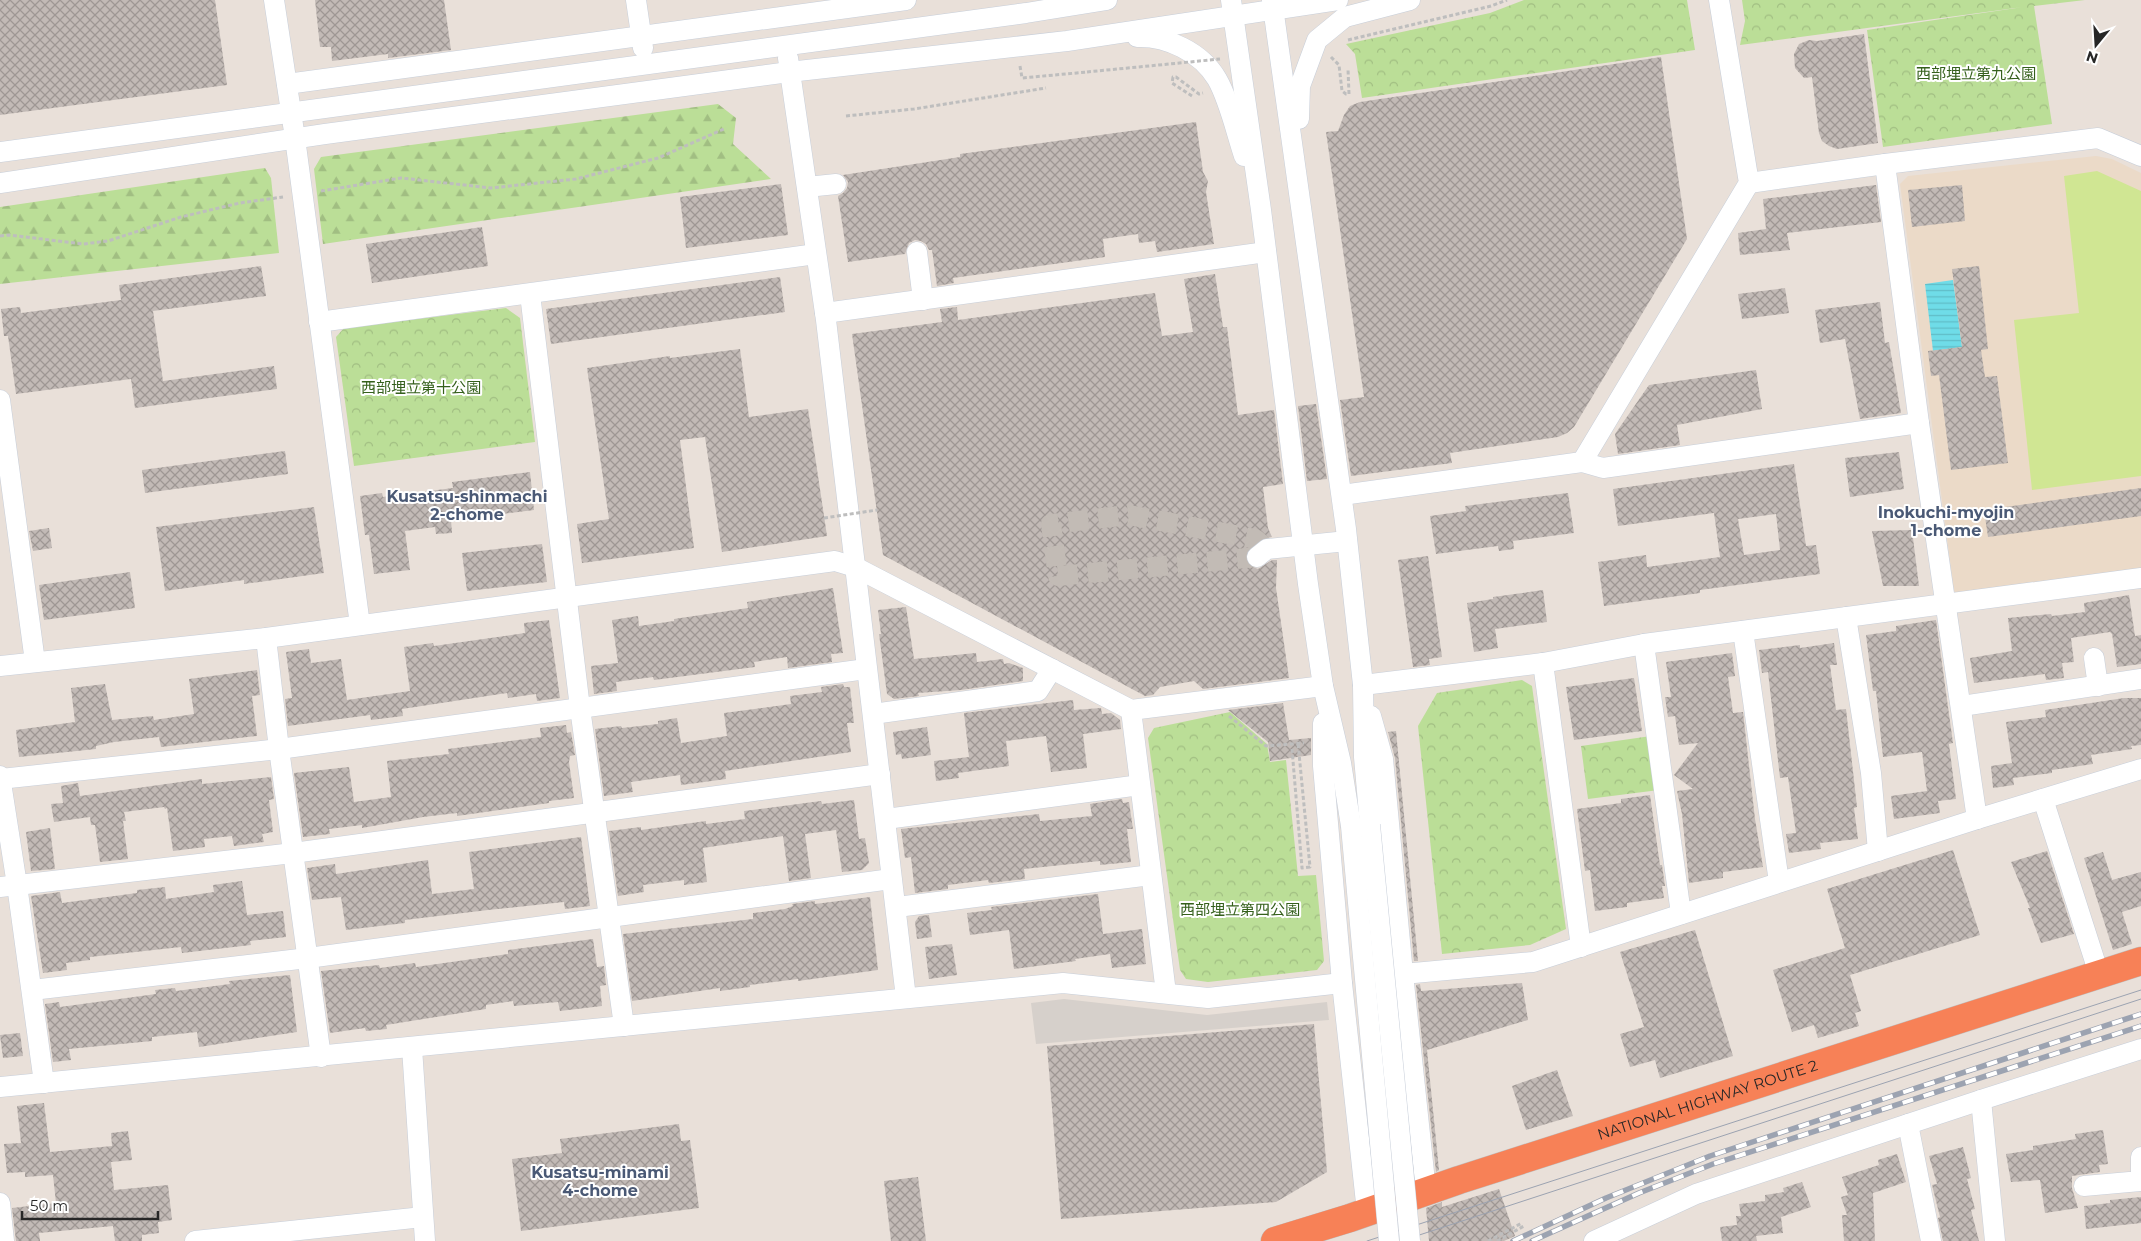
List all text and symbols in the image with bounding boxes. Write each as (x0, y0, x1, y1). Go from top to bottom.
north arrow (2071, 20, 2121, 70)
text: N (2084, 47, 2100, 68)
park label: 西部埋立第九公園 (1916, 64, 2036, 83)
park label: 西部埋立第十公園 (361, 378, 481, 397)
district label: Kusatsu-shinmachi 2-chome (387, 487, 547, 524)
district label: Inokuchi-myojin 1-chome (1878, 503, 2014, 540)
park label: 西部埋立第四公園 (1180, 900, 1300, 919)
street label: NATIONAL HIGHWAY ROUTE 2 (1595, 1055, 1820, 1144)
district label: Kusatsu-minami 4-chome (531, 1163, 669, 1200)
scale bar (22, 1188, 159, 1220)
text: 50 m (30, 1196, 68, 1215)

